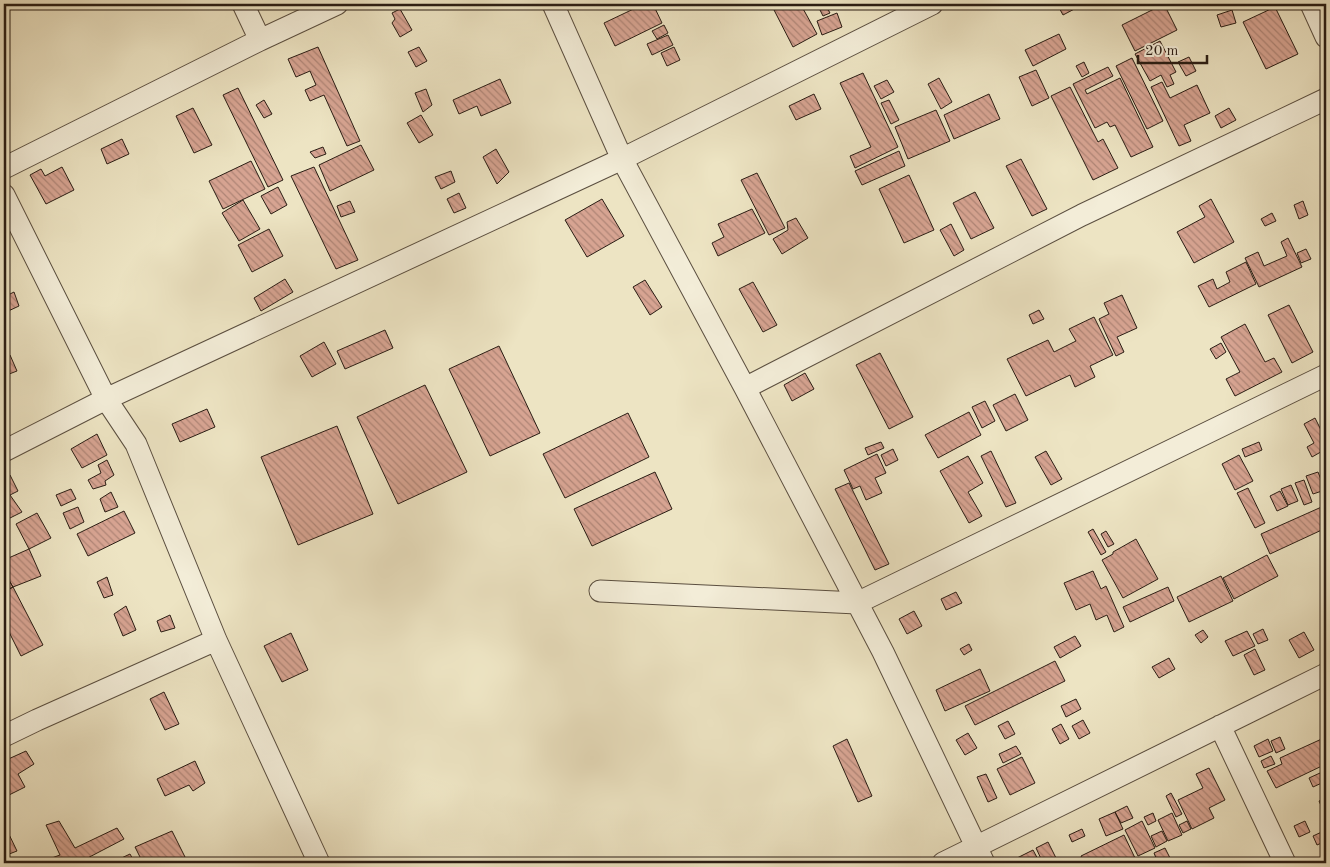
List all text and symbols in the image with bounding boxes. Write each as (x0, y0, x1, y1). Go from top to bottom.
scale bar (1138, 32, 1206, 64)
text: 20 m (1145, 44, 1179, 59)

